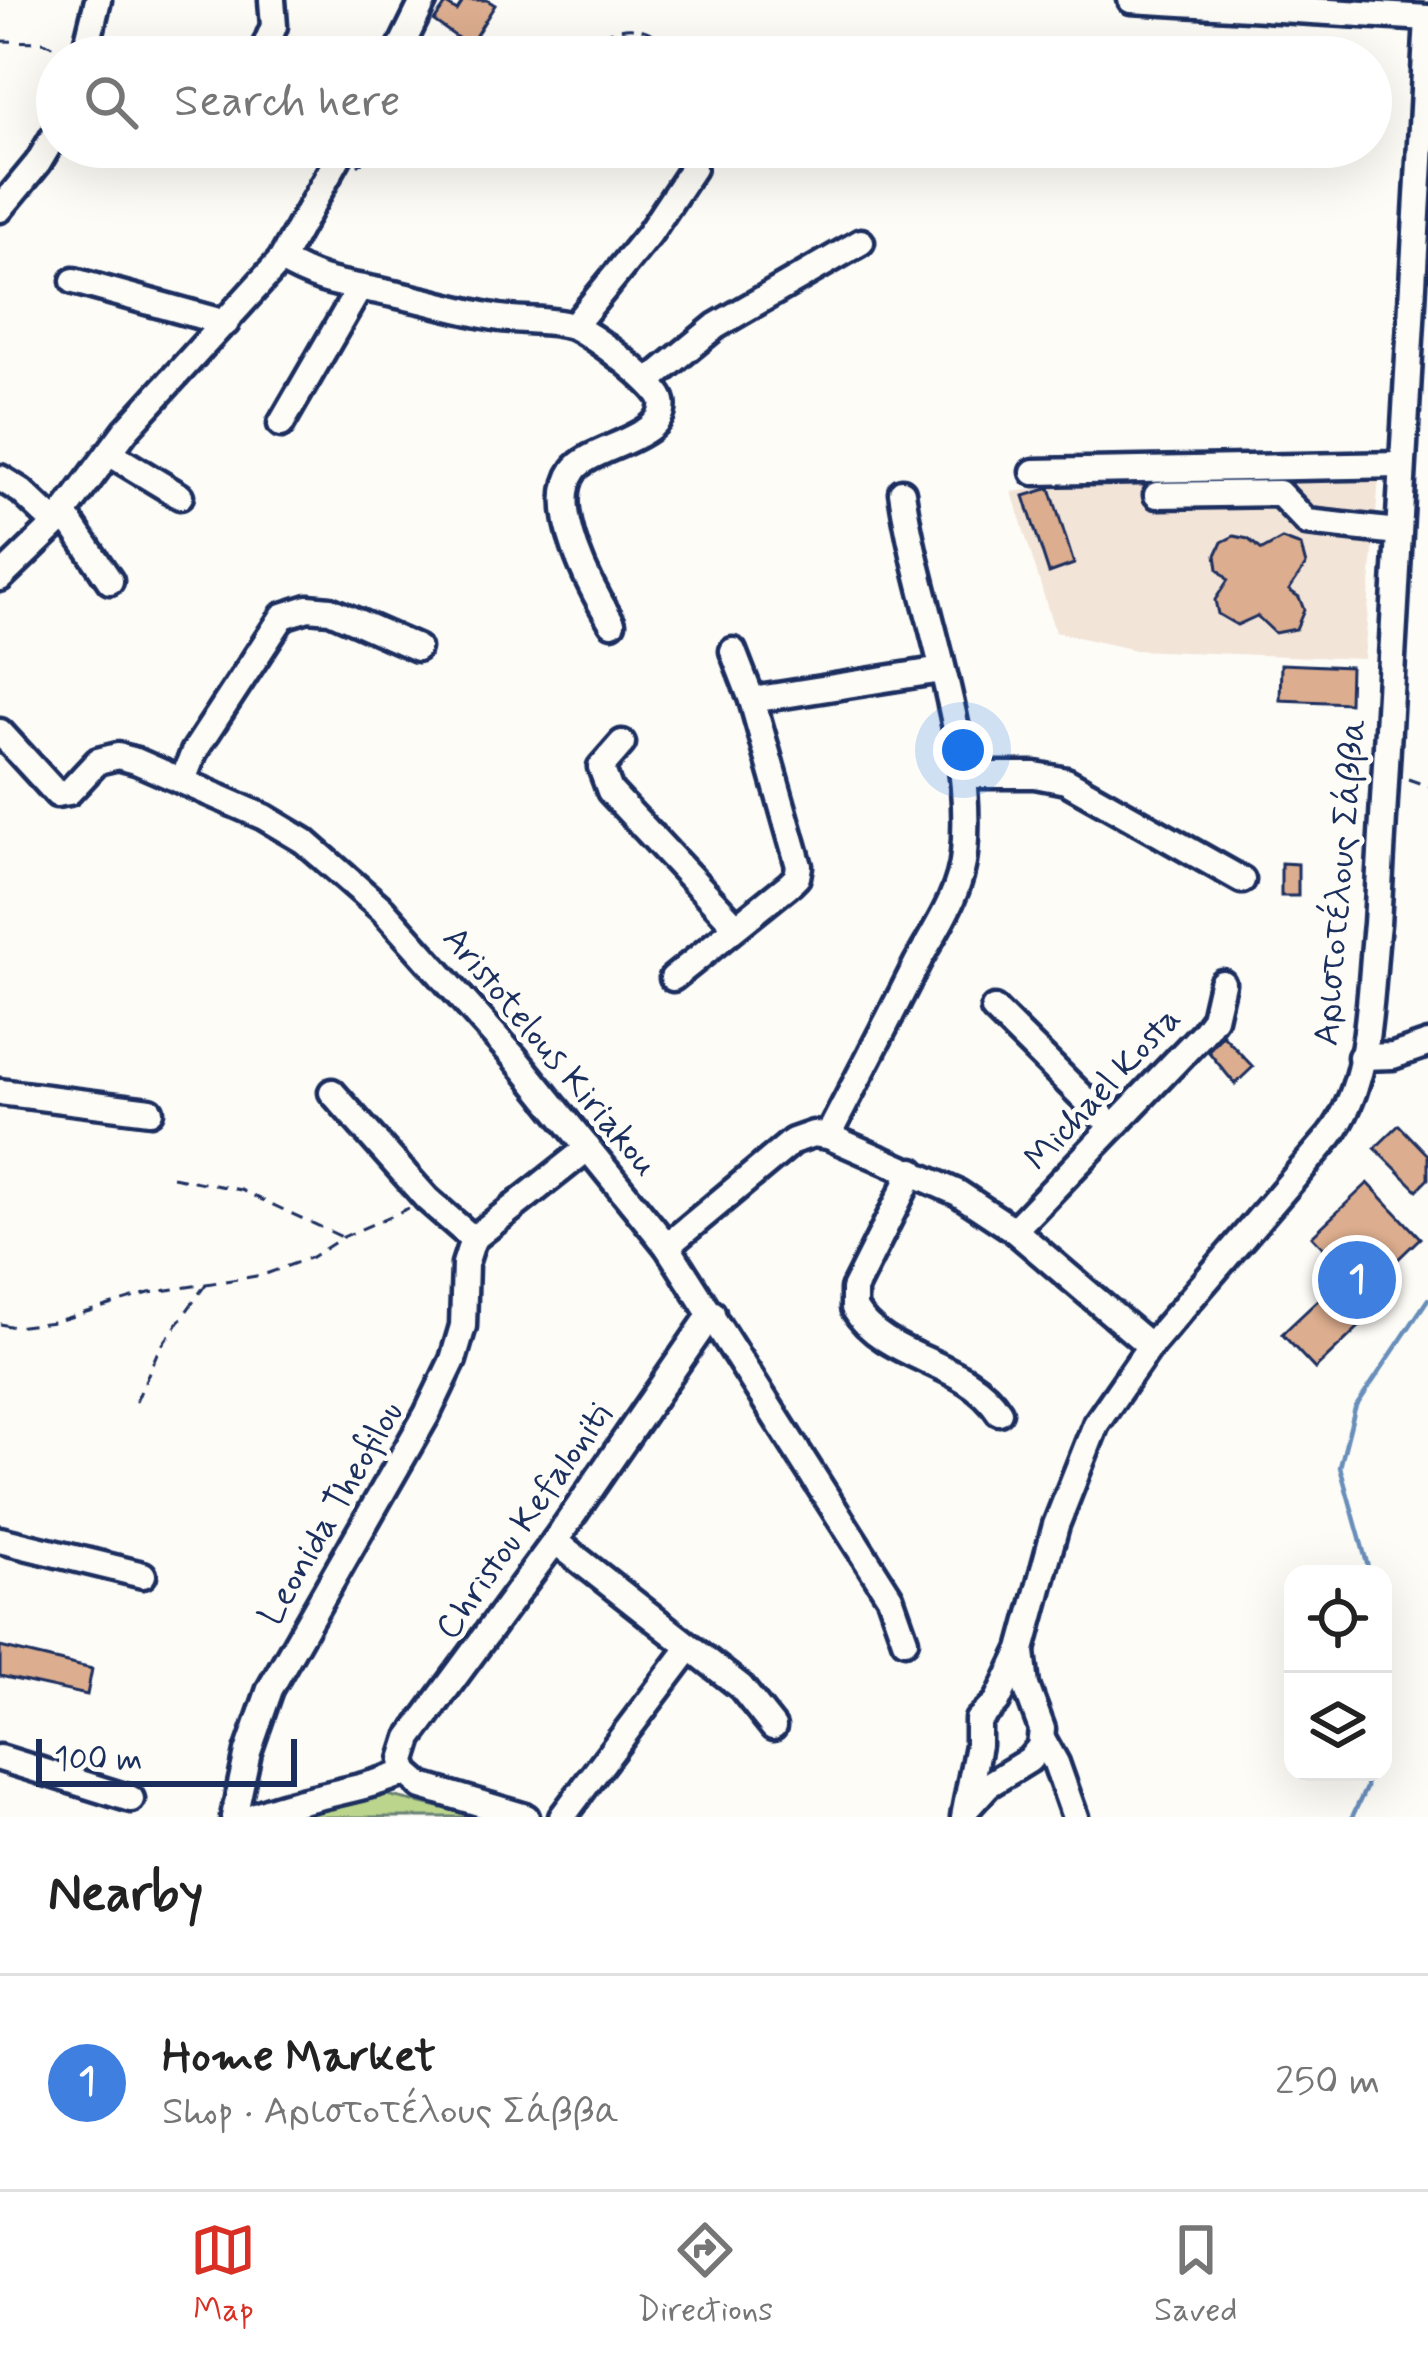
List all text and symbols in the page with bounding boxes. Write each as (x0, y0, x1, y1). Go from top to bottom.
search box (36, 36, 1392, 168)
icon: search (78, 69, 144, 135)
text: Search here (174, 73, 401, 132)
street label: Αριστοτέλους Σάββα (1302, 716, 1379, 1048)
your location (933, 720, 993, 780)
street label: Aristotelous Kiriakou (431, 917, 668, 1187)
street label: Michael Kosta (1015, 997, 1192, 1182)
pin: 1 (1318, 1235, 1396, 1325)
street label: Leonida Theofilou (249, 1393, 415, 1634)
street label: Christou Kefaloniti (426, 1394, 624, 1650)
map controls (1284, 1565, 1392, 1781)
button: locate (1284, 1565, 1392, 1673)
button: layers (1284, 1673, 1392, 1781)
scale bar (36, 1733, 297, 1786)
text: 100 m (54, 1738, 143, 1782)
text: Nearby (48, 1862, 203, 1928)
text: Home Market (162, 2028, 436, 2087)
text: 1 (78, 2057, 96, 2108)
text: 250 m (1275, 2057, 1380, 2108)
text: Shop · Αριστοτέλους Σάββα (162, 2087, 619, 2138)
tab: Map (190, 2217, 256, 2333)
tab: Directions (637, 2217, 773, 2333)
tab: Saved (1154, 2217, 1238, 2333)

